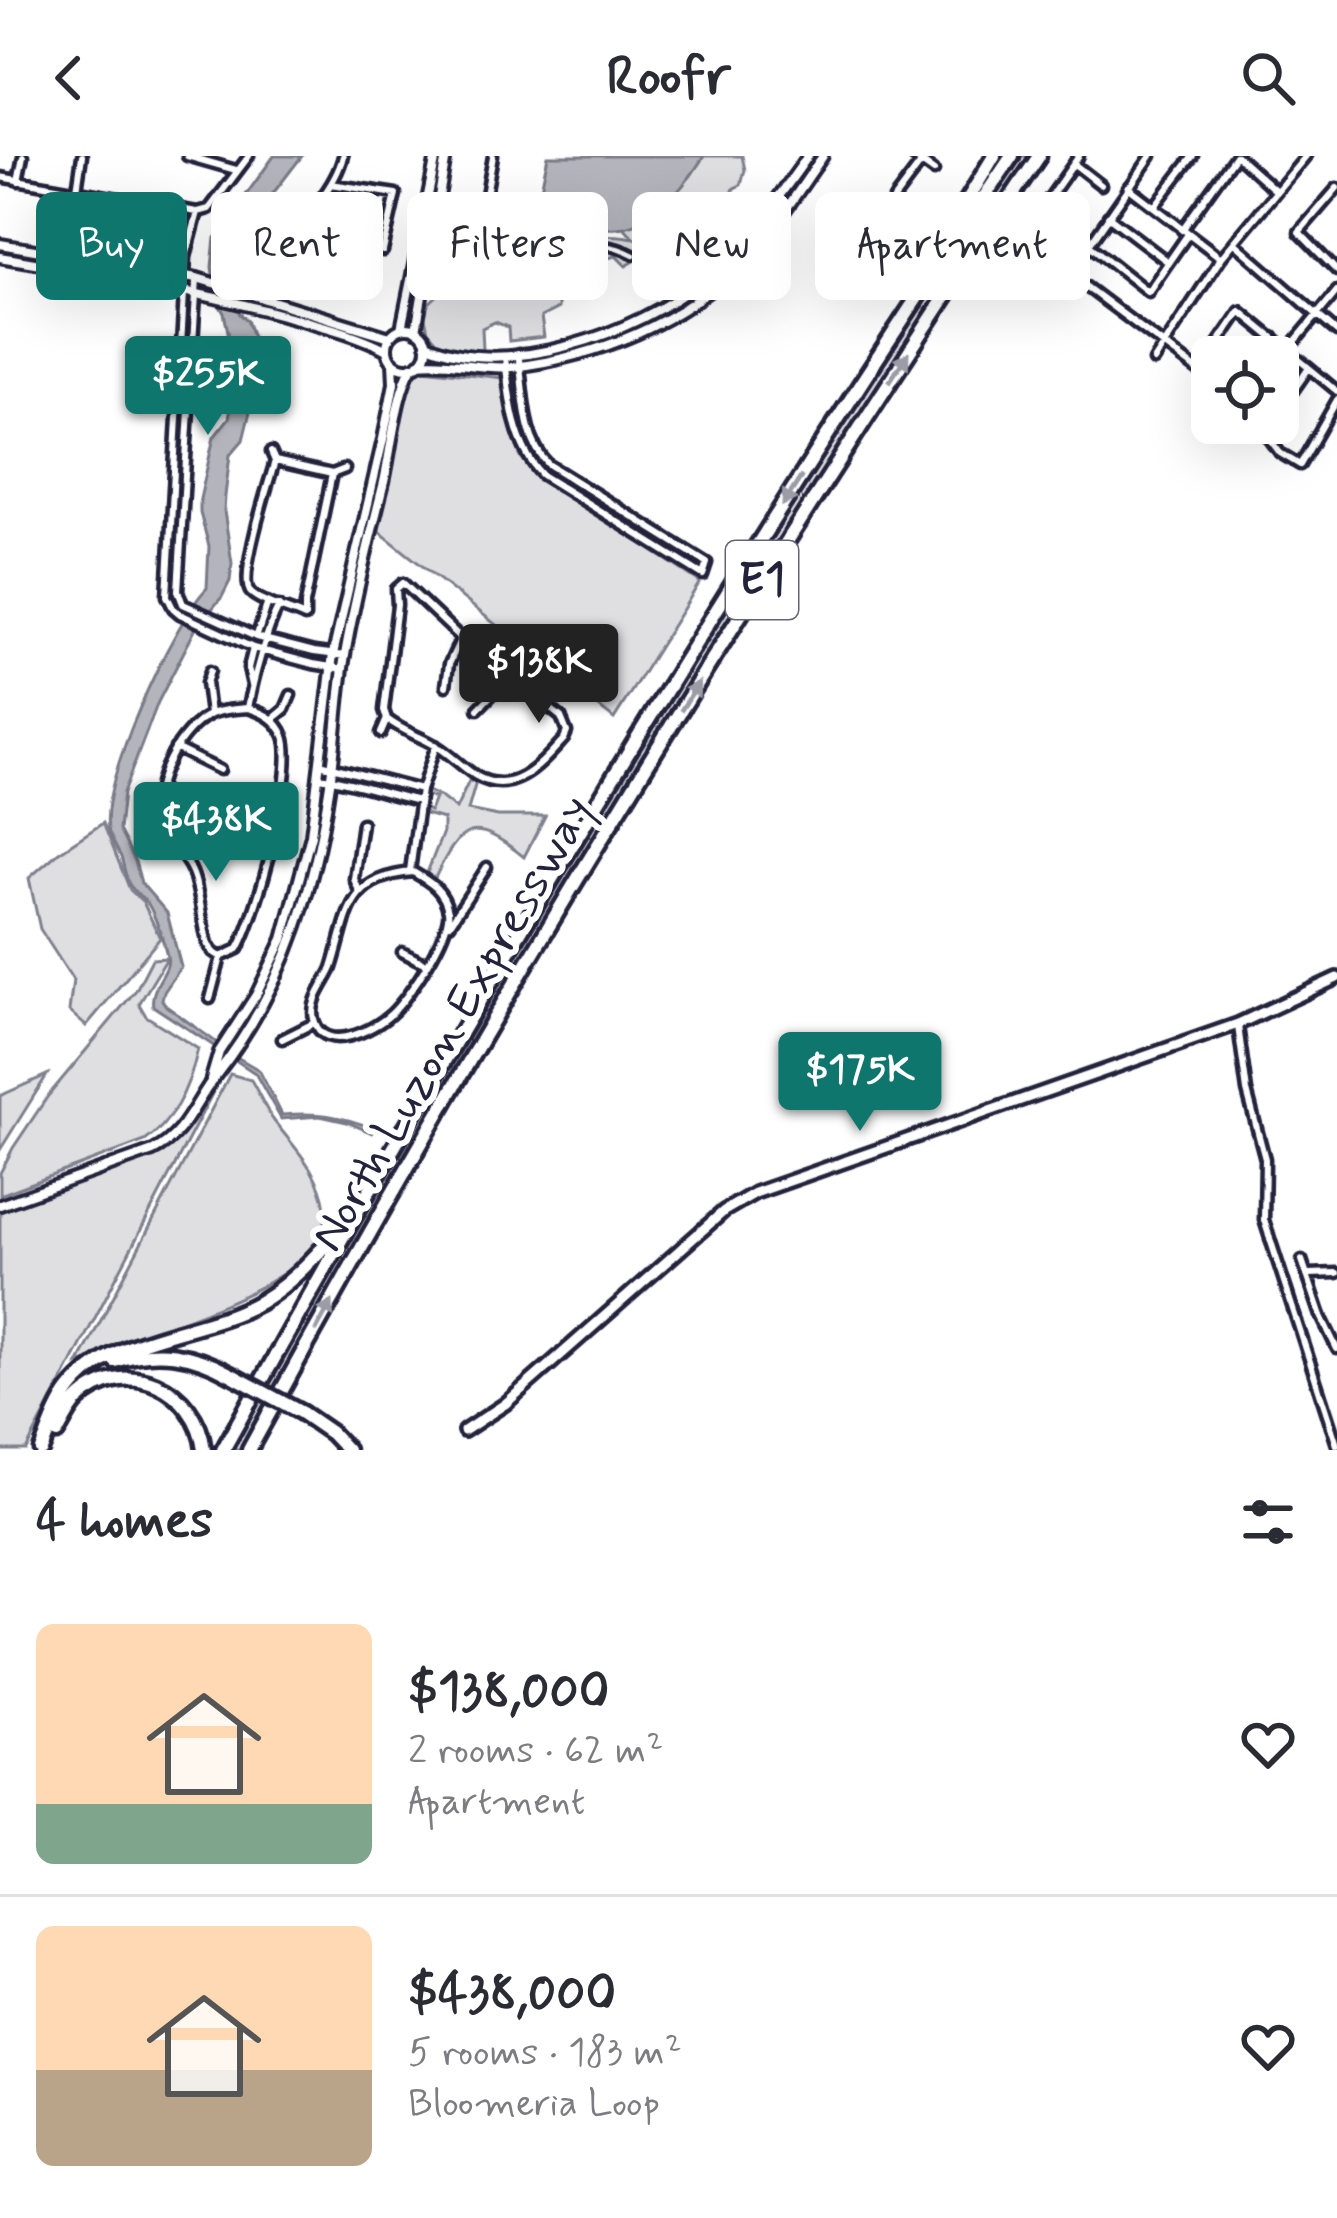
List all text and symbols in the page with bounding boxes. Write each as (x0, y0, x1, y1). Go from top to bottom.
text: Roofr (606, 43, 731, 114)
icon: back (36, 45, 102, 111)
icon: search (1235, 45, 1301, 111)
chip: Buy (36, 192, 187, 300)
chip: Rent (211, 192, 383, 300)
chip: Filters (407, 192, 608, 300)
chip: New (632, 192, 791, 300)
chip: Apartment (815, 192, 1090, 300)
pin: $255K (124, 336, 292, 438)
map controls (1191, 336, 1299, 444)
button: locate (1191, 336, 1299, 444)
text: $255K (152, 349, 264, 400)
one-way arrow (888, 351, 910, 384)
one-way arrow (781, 474, 803, 507)
road number: E1 (726, 541, 798, 619)
pin: $138K (455, 624, 623, 726)
text: $138K (486, 637, 592, 688)
one-way arrow (678, 680, 700, 712)
pin: $438K (132, 782, 300, 884)
street label: North Luzon Expressway (297, 785, 609, 1263)
text: $438K (161, 795, 271, 846)
pin: $175K (776, 1032, 944, 1134)
text: $175K (805, 1045, 915, 1096)
one-way arrow (313, 1299, 334, 1334)
text: 4 homes (36, 1489, 213, 1555)
icon: filters (1235, 1489, 1301, 1555)
text: $138,000 (408, 1660, 609, 1726)
icon: home (132, 1672, 276, 1816)
icon: heart (1235, 1711, 1301, 1777)
text: 2 rooms · 62 m² (408, 1726, 663, 1777)
text: Apartment (408, 1777, 585, 1828)
text: $438,000 (408, 1962, 616, 2028)
icon: home (132, 1974, 276, 2118)
icon: heart (1235, 2013, 1301, 2079)
text: 5 rooms · 183 m² (408, 2028, 682, 2079)
text: Bloomeria Loop (408, 2079, 660, 2130)

